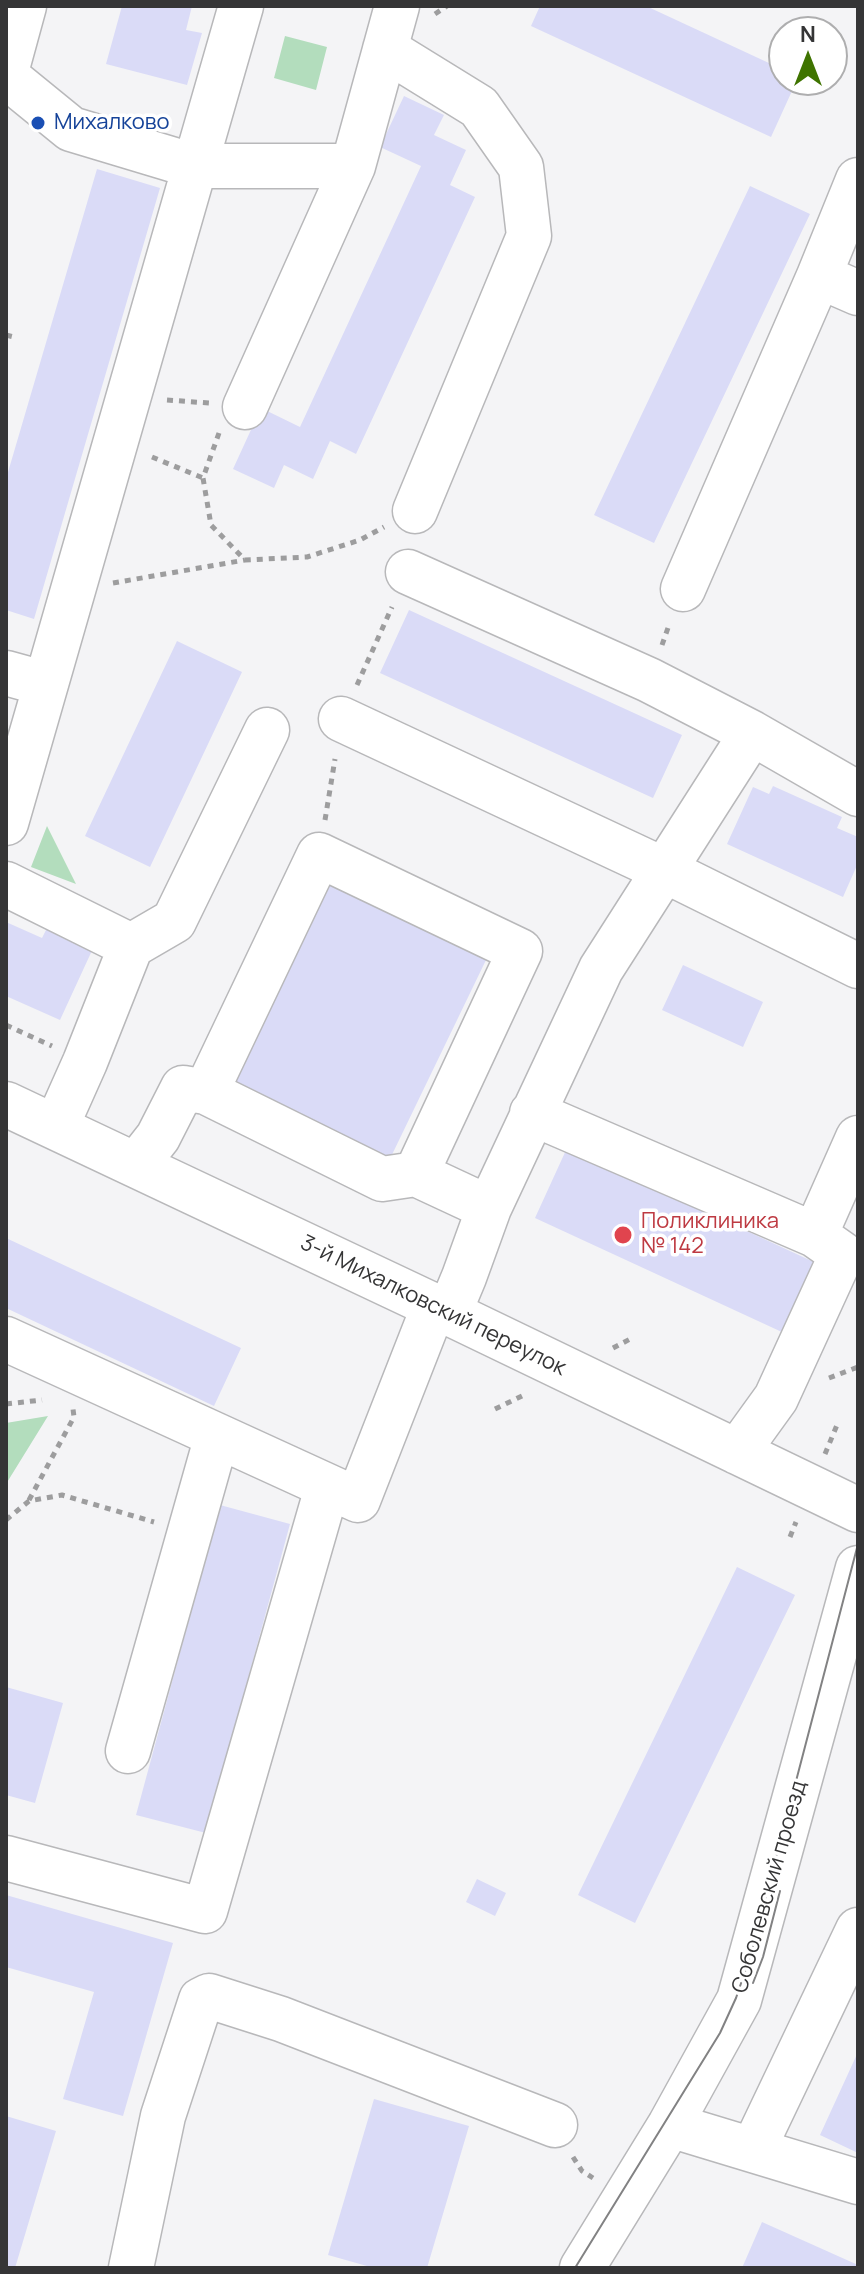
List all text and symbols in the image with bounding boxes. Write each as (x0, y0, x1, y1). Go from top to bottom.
north arrow (768, 16, 848, 96)
text: N (800, 19, 816, 49)
place label: Михалково (54, 110, 170, 136)
marker: Михалково (29, 114, 47, 132)
place label: Поликлиника № 142 (641, 1209, 779, 1260)
marker: Поликлиника № 142 (612, 1224, 634, 1246)
street label: 3-й Михалковский переулок (296, 1230, 570, 1382)
street label: Соболевский проезд (727, 1778, 813, 1996)

